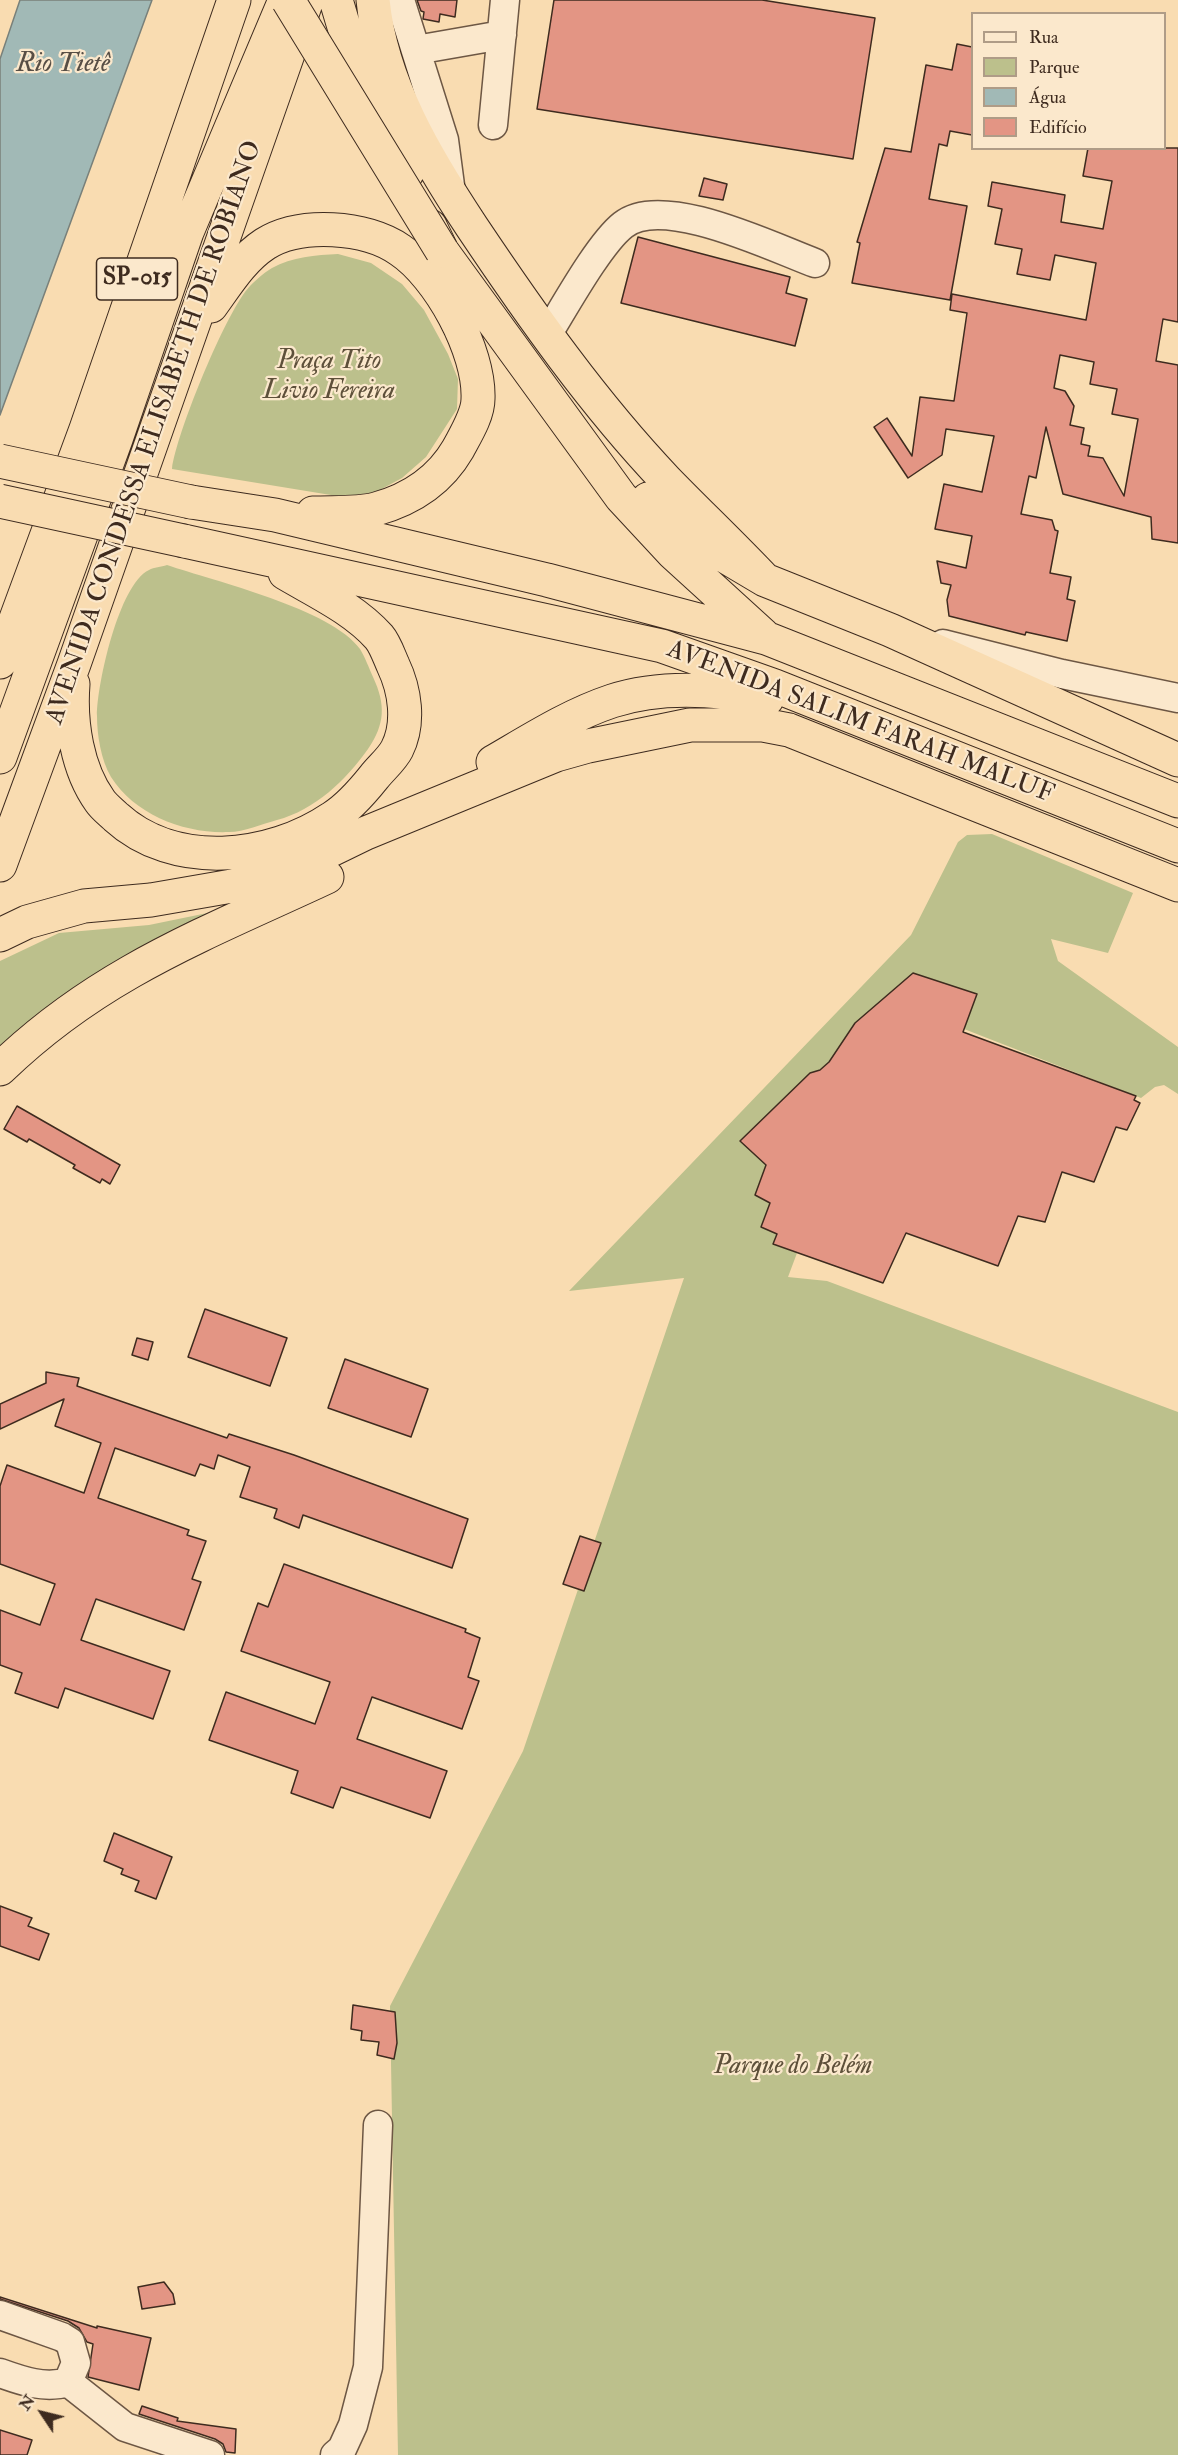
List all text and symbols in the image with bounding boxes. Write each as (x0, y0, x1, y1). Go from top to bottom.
legend (971, 12, 1166, 150)
text: Rua (1029, 26, 1058, 49)
water label: Rio Tietê (16, 49, 110, 81)
text: Parque (1029, 56, 1079, 79)
text: Água (1029, 86, 1066, 109)
text: Edifício (1029, 116, 1087, 139)
street label: AVENIDA CONDESSA ELISABETH DE ROBIANO (40, 137, 270, 729)
road number: SP-015 (96, 258, 178, 300)
park label: Praça Tito Livio Fereira (263, 346, 395, 408)
street label: AVENIDA SALIM FARAH MALUF (662, 635, 1058, 811)
park label: Parque do Belém (714, 2051, 872, 2083)
north arrow (12, 2383, 72, 2443)
text: N (15, 2391, 40, 2414)

